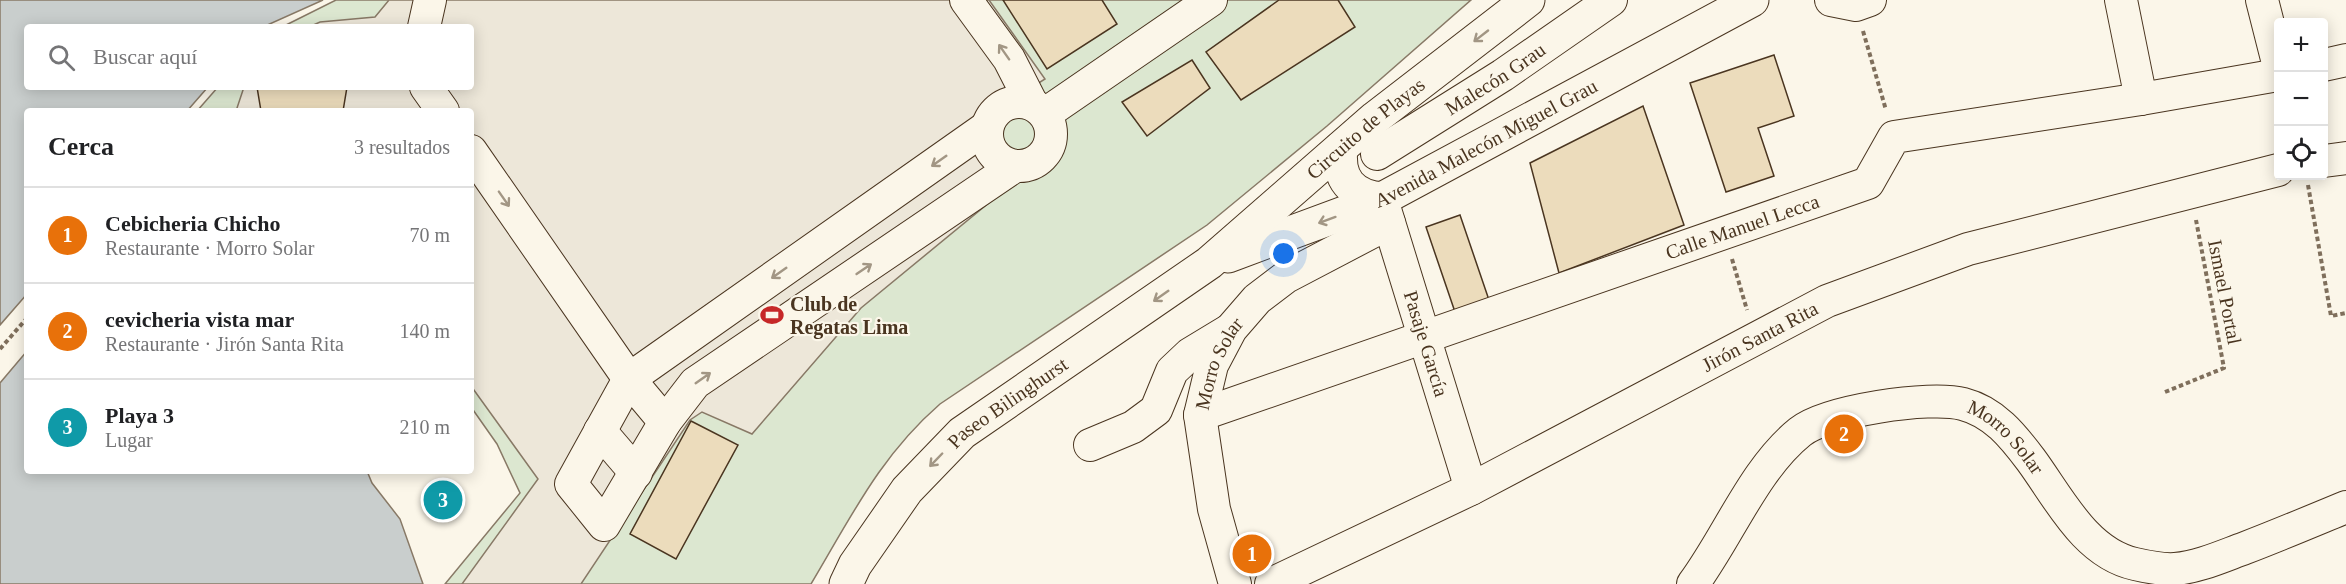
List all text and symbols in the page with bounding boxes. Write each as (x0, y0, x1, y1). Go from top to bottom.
map controls (2274, 18, 2328, 180)
button: + (2274, 18, 2328, 72)
search box (24, 24, 474, 90)
one-way arrow (1474, 30, 1490, 42)
street label: Malecón Grau (1441, 38, 1549, 120)
icon: search (45, 41, 78, 74)
text: Buscar aquí (93, 44, 197, 69)
one-way arrow (998, 45, 1010, 61)
button: − (2274, 72, 2328, 126)
street label: Circuito de Playas (1302, 73, 1429, 184)
street label: Avenida Malecón Miguel Grau (1372, 75, 1601, 212)
button: locate (2274, 126, 2328, 180)
text: Cerca (48, 132, 114, 161)
text: 3 resultados (354, 136, 450, 158)
one-way arrow (932, 155, 948, 167)
street label: Calle Manuel Lecca (1662, 190, 1822, 264)
one-way arrow (498, 191, 510, 207)
text: Cebicheria Chicho (105, 211, 280, 236)
one-way arrow (1318, 215, 1337, 226)
text: 1 (63, 224, 73, 246)
text: 70 m (409, 224, 450, 246)
text: Restaurante · Morro Solar (105, 237, 314, 259)
street label: Ismael Portal (2204, 238, 2246, 347)
your location (1269, 239, 1298, 268)
one-way arrow (856, 263, 872, 275)
one-way arrow (772, 267, 788, 279)
street label: Pasaje García (1400, 288, 1453, 399)
one-way arrow (1154, 290, 1170, 302)
place label: Club de Regatas Lima (790, 293, 908, 339)
street label: Jirón Santa Rita (1698, 297, 1822, 376)
sports icon: Club de Regatas Lima (759, 302, 785, 328)
text: cevicheria vista mar (105, 307, 294, 332)
street label: Morro Solar (1191, 312, 1247, 412)
text: 2 (63, 320, 73, 342)
text: 140 m (399, 320, 450, 342)
text: Restaurante · Jirón Santa Rita (105, 333, 344, 355)
street label: Paseo Bilinghurst (943, 353, 1072, 452)
one-way arrow (694, 372, 710, 384)
street label: Morro Solar (1964, 395, 2049, 478)
text: Playa 3 (105, 403, 174, 428)
pin: 2 (1824, 412, 1864, 456)
text: 3 (63, 416, 73, 438)
text: 210 m (399, 416, 450, 438)
text: Lugar (105, 429, 153, 451)
one-way arrow (929, 452, 944, 467)
pin: 3 (424, 478, 462, 522)
pin: 1 (1232, 532, 1272, 576)

